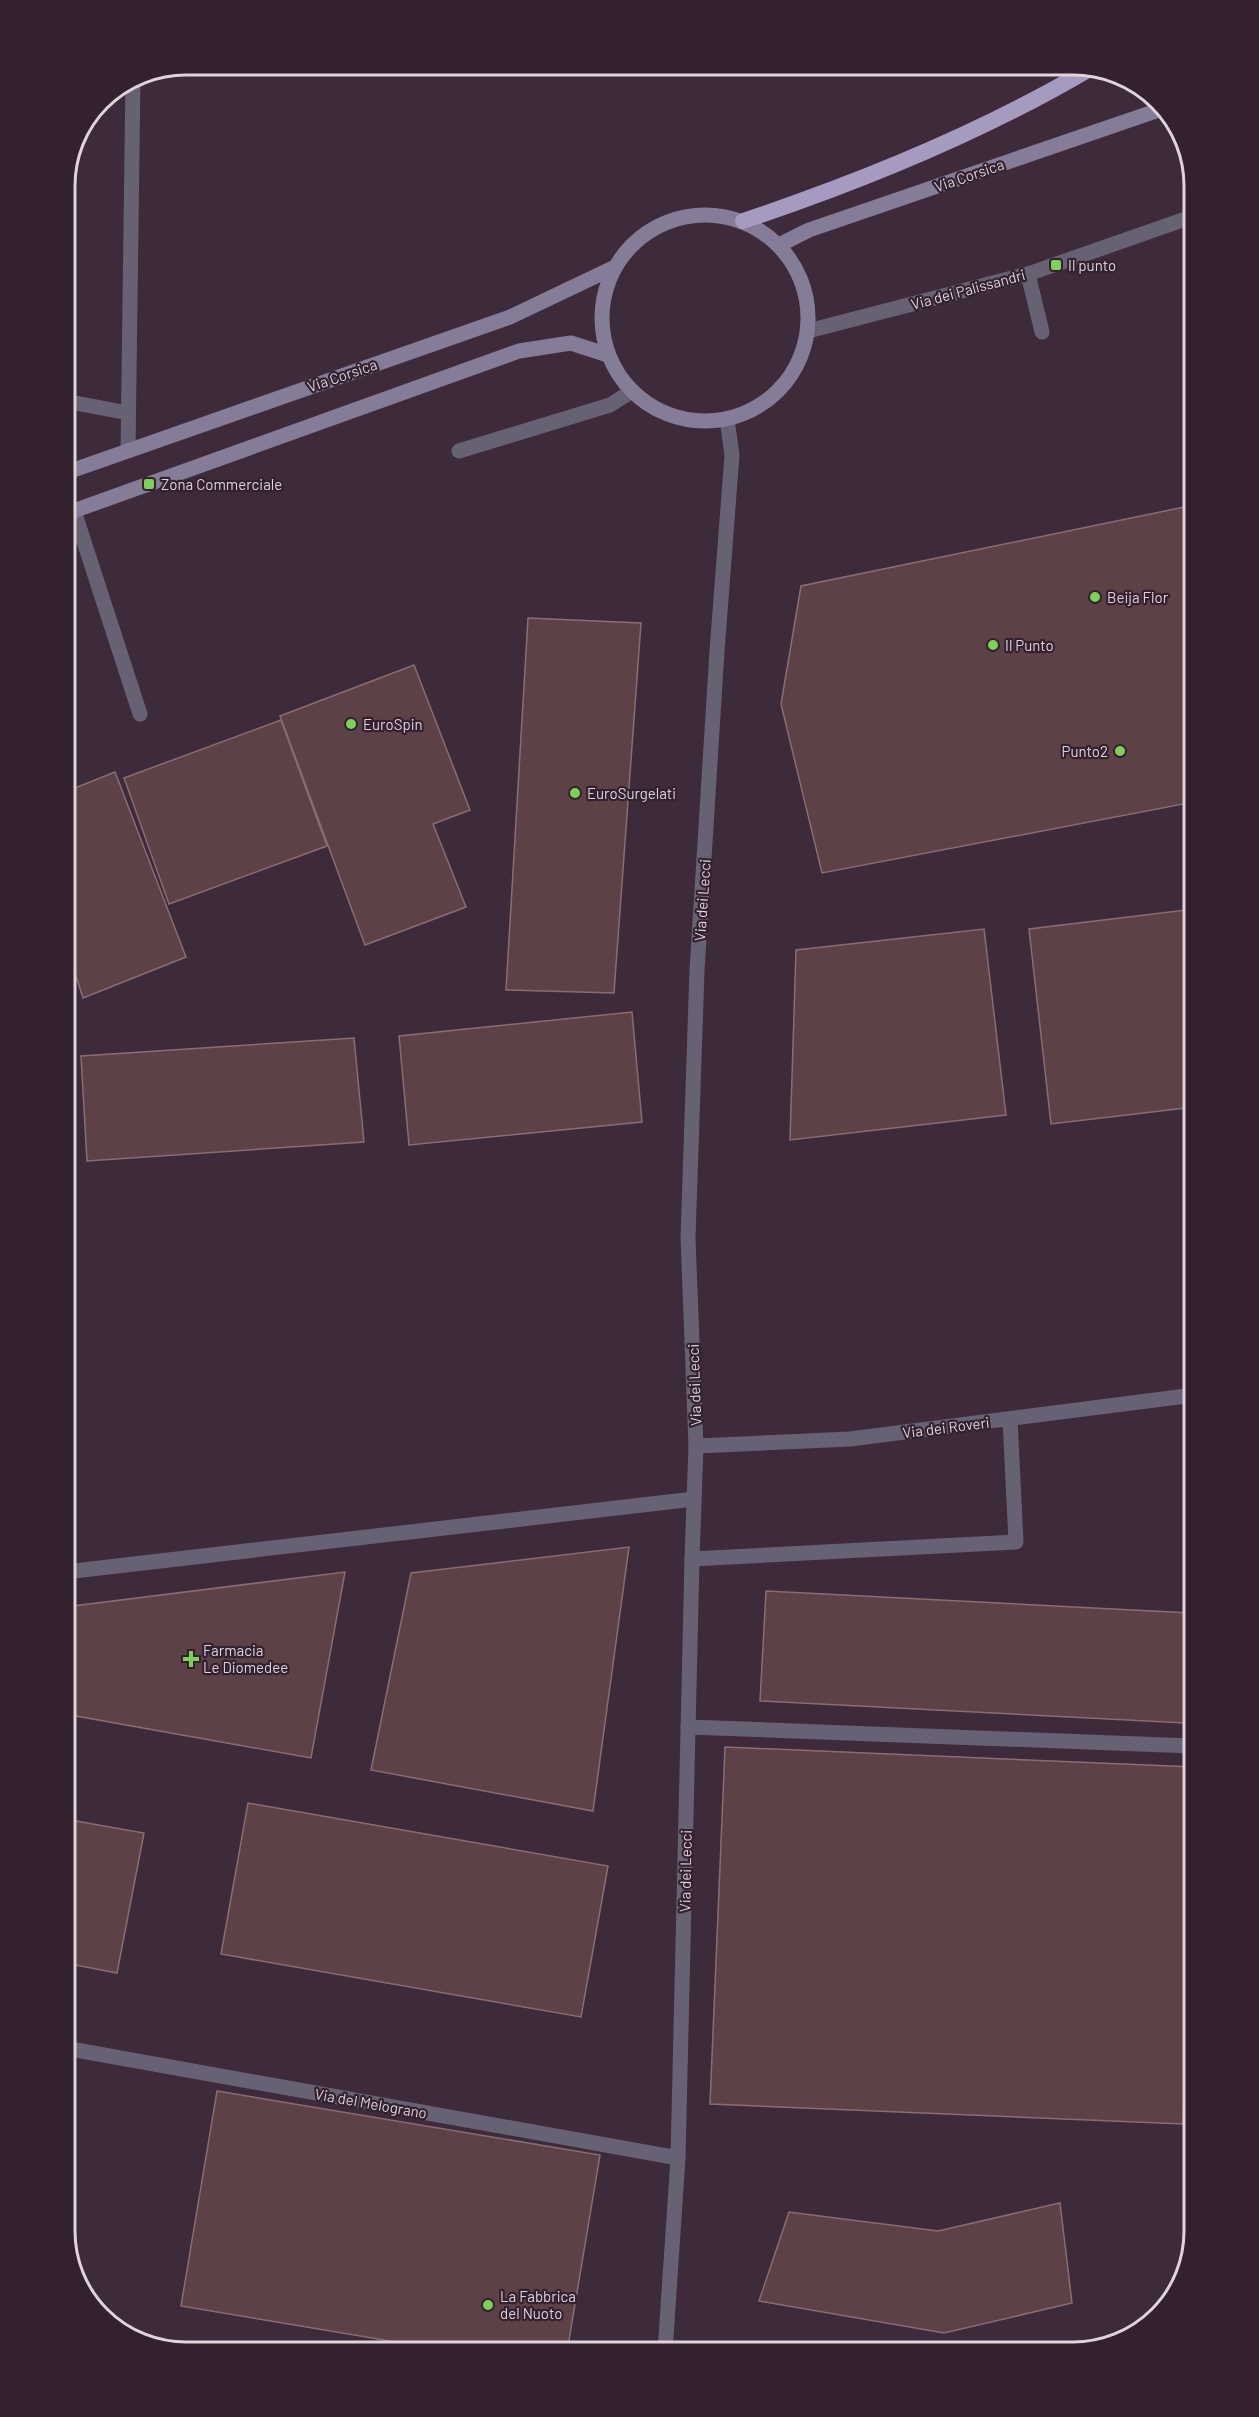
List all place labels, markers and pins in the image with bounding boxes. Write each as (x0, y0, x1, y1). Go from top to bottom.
place label: Il punto (1068, 256, 1116, 274)
marker: Il punto (1049, 258, 1063, 272)
place label: Zona Commerciale (161, 475, 282, 493)
marker: Zona Commerciale (142, 477, 156, 491)
place label: Beija Flor (1107, 588, 1169, 606)
marker: Beija Flor (1088, 590, 1102, 604)
place label: Il Punto (1005, 636, 1054, 654)
marker: Il Punto (986, 638, 1000, 652)
place label: EuroSpin (363, 715, 423, 733)
marker: EuroSpin (344, 717, 358, 731)
place label: Punto2 (1062, 742, 1108, 760)
marker: Punto2 (1113, 744, 1127, 758)
place label: EuroSurgelati (587, 784, 676, 802)
marker: EuroSurgelati (568, 786, 582, 800)
place label: Farmacia Le Diomedee (203, 1641, 288, 1676)
marker: Farmacia Le Diomedee (184, 1652, 198, 1666)
place label: La Fabbrica del Nuoto (500, 2287, 576, 2322)
marker: La Fabbrica del Nuoto (481, 2298, 495, 2312)

